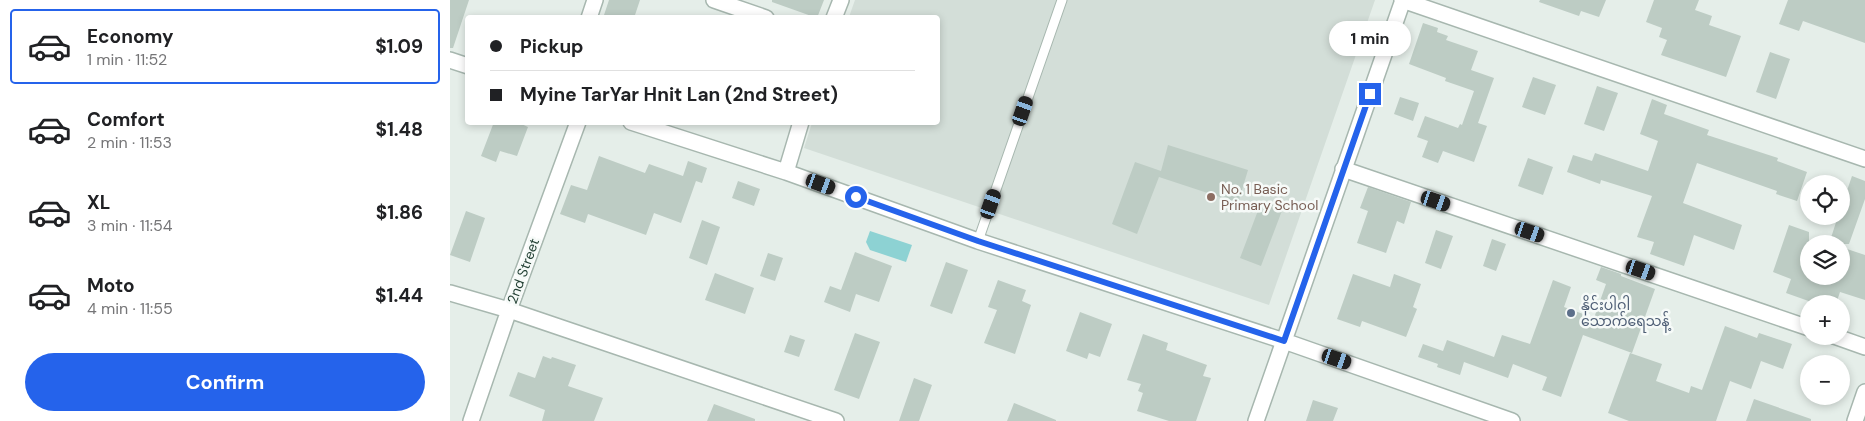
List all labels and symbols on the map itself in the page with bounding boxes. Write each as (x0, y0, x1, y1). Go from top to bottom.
callout: 1 min (1329, 22, 1411, 56)
route end (1359, 83, 1381, 105)
car (1011, 94, 1034, 128)
car (804, 172, 837, 196)
place label: No. 1 Basic Primary School (1221, 180, 1318, 214)
route start (845, 186, 867, 208)
car (979, 187, 1002, 221)
car (1419, 189, 1452, 213)
marker: No. 1 Basic Primary School (1205, 191, 1217, 203)
car (1513, 220, 1546, 244)
street label: 2nd Street (503, 236, 543, 306)
car (1624, 258, 1657, 282)
place label: နိုင်းပါဝါ သောက်ရေသန့် (1581, 295, 1672, 333)
marker: နိုင်းပါဝါ သောက်ရေသန့် (1565, 307, 1577, 319)
car (1320, 347, 1353, 371)

